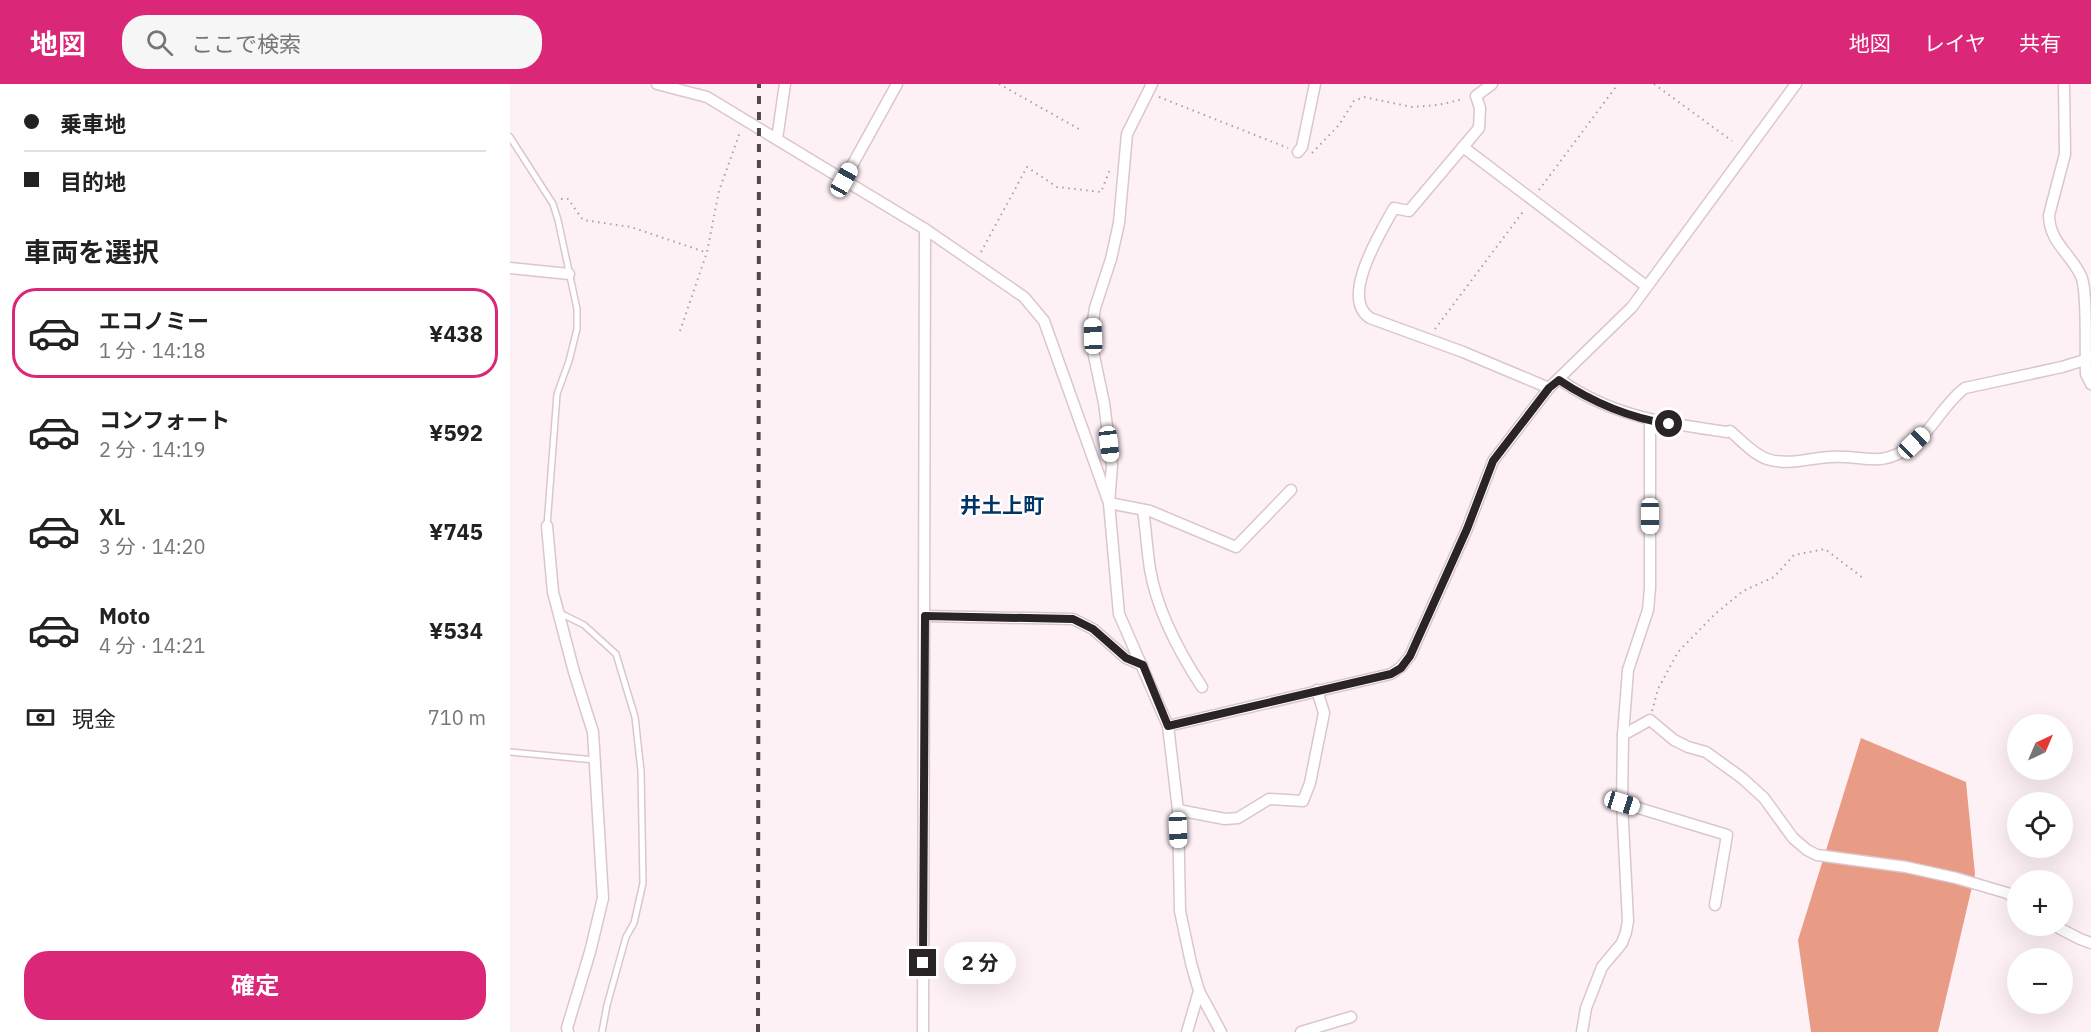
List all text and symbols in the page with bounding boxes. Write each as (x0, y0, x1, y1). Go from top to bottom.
search box (122, 15, 542, 69)
text: 地図 (30, 25, 86, 62)
icon: search (143, 26, 176, 59)
text: ここで検索 (191, 29, 301, 58)
text: 地図 (1849, 29, 1891, 57)
text: レイヤ (1924, 29, 1986, 57)
text: 共有 (2019, 29, 2061, 57)
text: 乗車地 (60, 109, 126, 138)
car (827, 160, 861, 200)
text: 目的地 (60, 167, 126, 196)
text: 車両を選択 (24, 234, 159, 269)
icon: car (27, 306, 81, 360)
text: エコノミー (99, 306, 209, 335)
car (1083, 318, 1103, 354)
text: ¥438 (429, 319, 483, 348)
text: 1 分 · 14:18 (99, 337, 206, 364)
icon: car (27, 405, 81, 459)
text: コンフォート (99, 405, 230, 434)
route start (1655, 410, 1682, 437)
text: ¥592 (429, 418, 483, 447)
car (1895, 424, 1933, 462)
car (1098, 425, 1120, 463)
text: 2 分 · 14:19 (99, 436, 206, 463)
district label: 井土上町 (960, 491, 1044, 519)
car (1641, 498, 1659, 534)
text: XL (99, 502, 125, 531)
icon: car (27, 504, 81, 558)
text: ¥745 (429, 517, 483, 546)
text: 3 分 · 14:20 (99, 533, 206, 560)
text: Moto (99, 601, 150, 630)
icon: car (27, 603, 81, 657)
text: ¥534 (429, 616, 483, 645)
text: 4 分 · 14:21 (99, 632, 206, 659)
icon: cash (24, 701, 57, 734)
text: 現金 (72, 704, 116, 733)
text: 710 m (428, 704, 486, 731)
north arrow (2007, 714, 2073, 780)
map controls (2007, 714, 2073, 1014)
car (1602, 789, 1642, 817)
button: locate (2007, 792, 2073, 858)
car (1168, 812, 1188, 848)
button: + (2007, 870, 2073, 936)
callout: 2 分 (944, 942, 1016, 984)
button: − (2007, 948, 2073, 1014)
route end (909, 949, 936, 976)
text: 2 分 (962, 949, 998, 976)
button: 確定 (24, 951, 486, 1020)

